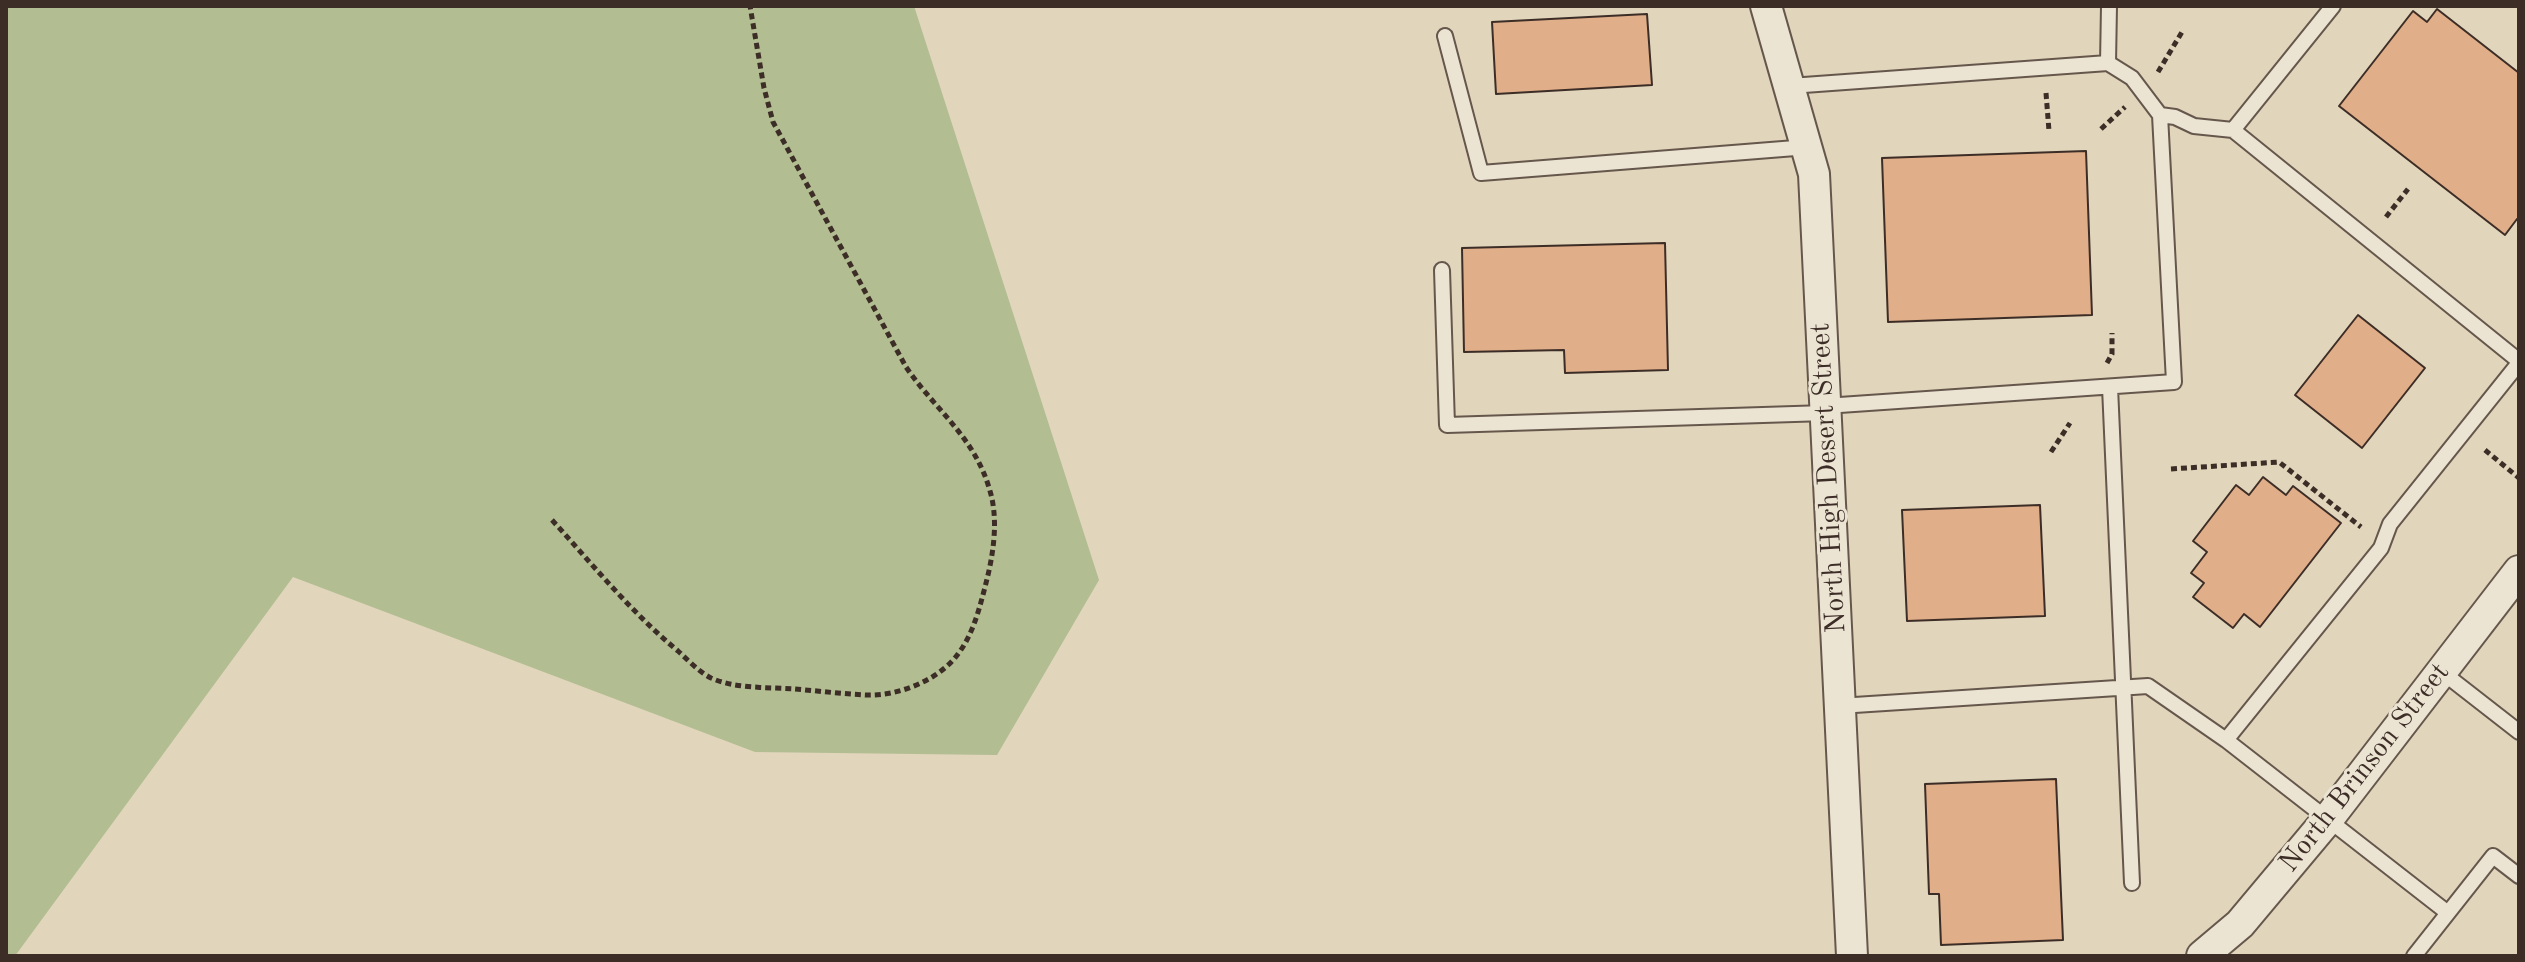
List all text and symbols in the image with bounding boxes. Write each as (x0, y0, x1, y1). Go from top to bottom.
street label: North High Desert Street (1804, 322, 1854, 634)
street label: North Brinson Street (2273, 657, 2457, 879)

